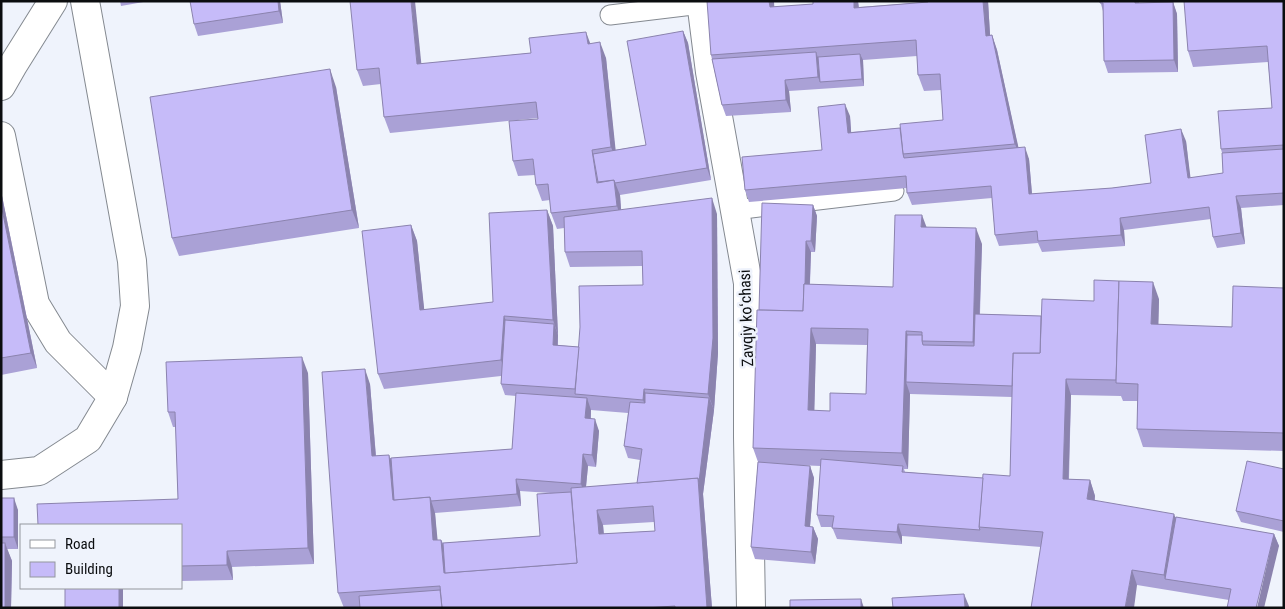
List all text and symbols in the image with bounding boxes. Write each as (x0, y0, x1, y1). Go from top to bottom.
street label: Zavqiy koʻchasi (735, 269, 757, 367)
legend (20, 524, 182, 589)
text: Road (65, 535, 95, 553)
text: Building (65, 560, 113, 578)

